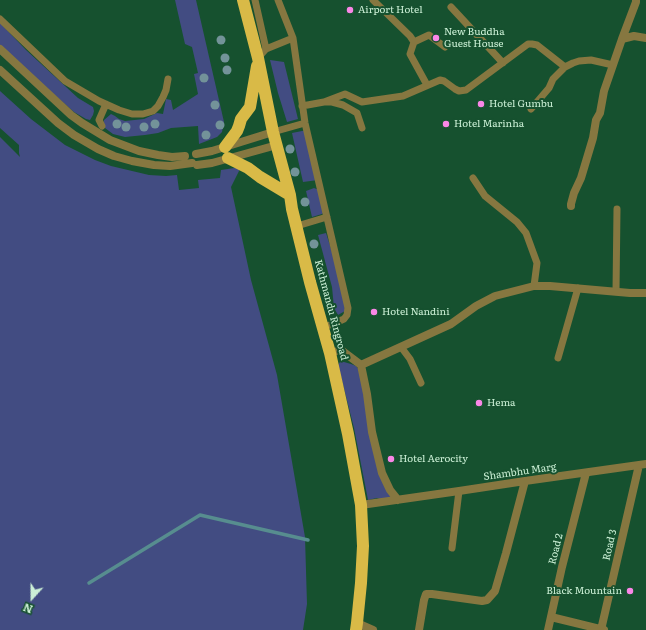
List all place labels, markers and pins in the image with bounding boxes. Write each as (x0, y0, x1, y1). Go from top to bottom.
place label: Airport Hotel (358, 4, 422, 16)
marker: Airport Hotel (345, 5, 355, 15)
place label: New Buddha Guest House (444, 26, 505, 50)
marker: New Buddha Guest House (431, 33, 441, 43)
place label: Hotel Gumbu (489, 98, 553, 110)
marker: Hotel Gumbu (476, 99, 486, 109)
place label: Hotel Marinha (454, 118, 524, 130)
marker: Hotel Marinha (441, 119, 451, 129)
place label: Hotel Nandini (382, 306, 449, 318)
marker: Hotel Nandini (369, 307, 379, 317)
place label: Hema (487, 397, 515, 409)
marker: Hema (474, 398, 484, 408)
place label: Hotel Aerocity (399, 453, 468, 465)
marker: Hotel Aerocity (386, 454, 396, 464)
place label: Black Mountain (546, 585, 622, 597)
marker: Black Mountain (625, 586, 635, 596)

